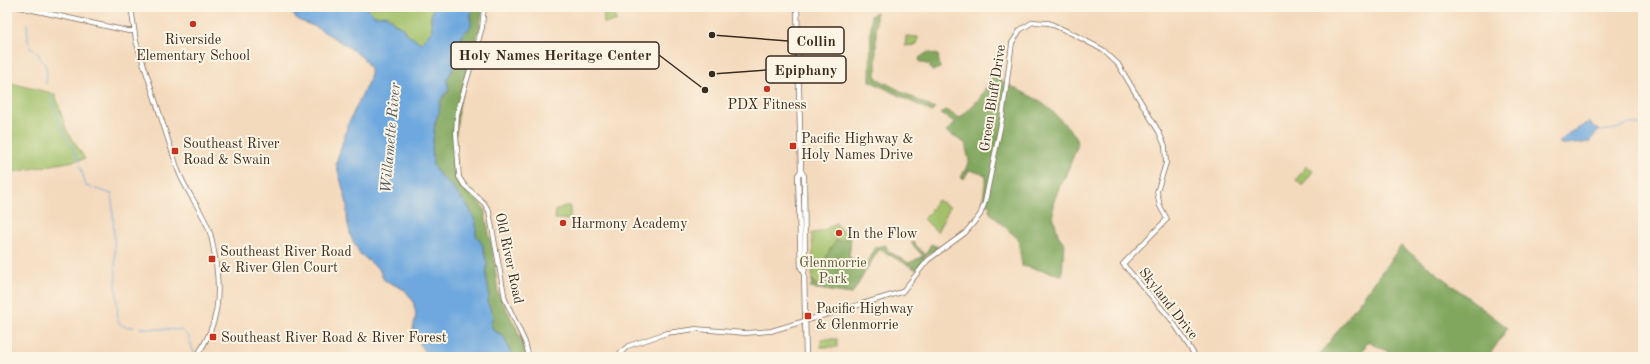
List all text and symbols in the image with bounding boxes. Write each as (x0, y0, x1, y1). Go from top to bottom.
marker: Riverside Elementary School (188, 19, 198, 29)
callout: Collin (788, 27, 844, 54)
place label: Riverside Elementary School (136, 33, 250, 63)
text: Collin (796, 35, 836, 50)
callout: Holy Names Heritage Center (451, 42, 659, 69)
street label: Green Bluff Drive (978, 44, 1008, 153)
text: Holy Names Heritage Center (459, 49, 652, 64)
callout: Epiphany (766, 56, 846, 83)
text: Epiphany (774, 64, 838, 79)
water label: Willamette River (379, 82, 404, 194)
marker: PDX Fitness (762, 84, 772, 94)
place label: PDX Fitness (727, 98, 807, 112)
place label: Pacific Highway & Holy Names Drive (801, 132, 914, 162)
place label: Southeast River Road & Swain (183, 137, 280, 167)
marker: Pacific Highway & Holy Names Drive (788, 141, 798, 151)
marker: Southeast River Road & Swain (170, 146, 180, 156)
street label: Old River Road (493, 211, 526, 305)
place label: Harmony Academy (571, 217, 688, 231)
marker: Harmony Academy (558, 218, 568, 228)
place label: In the Flow (847, 227, 918, 241)
marker: In the Flow (834, 228, 844, 238)
place label: Southeast River Road & River Glen Court (220, 245, 352, 275)
marker: Southeast River Road & River Glen Court (207, 254, 217, 264)
park label: Glenmorrie Park (799, 256, 867, 286)
street label: Skyland Drive (1136, 265, 1200, 342)
place label: Pacific Highway & Glenmorrie (816, 302, 914, 332)
marker: Pacific Highway & Glenmorrie (803, 311, 813, 321)
place label: Southeast River Road & River Forest (221, 331, 447, 345)
marker: Southeast River Road & River Forest (208, 332, 218, 342)

